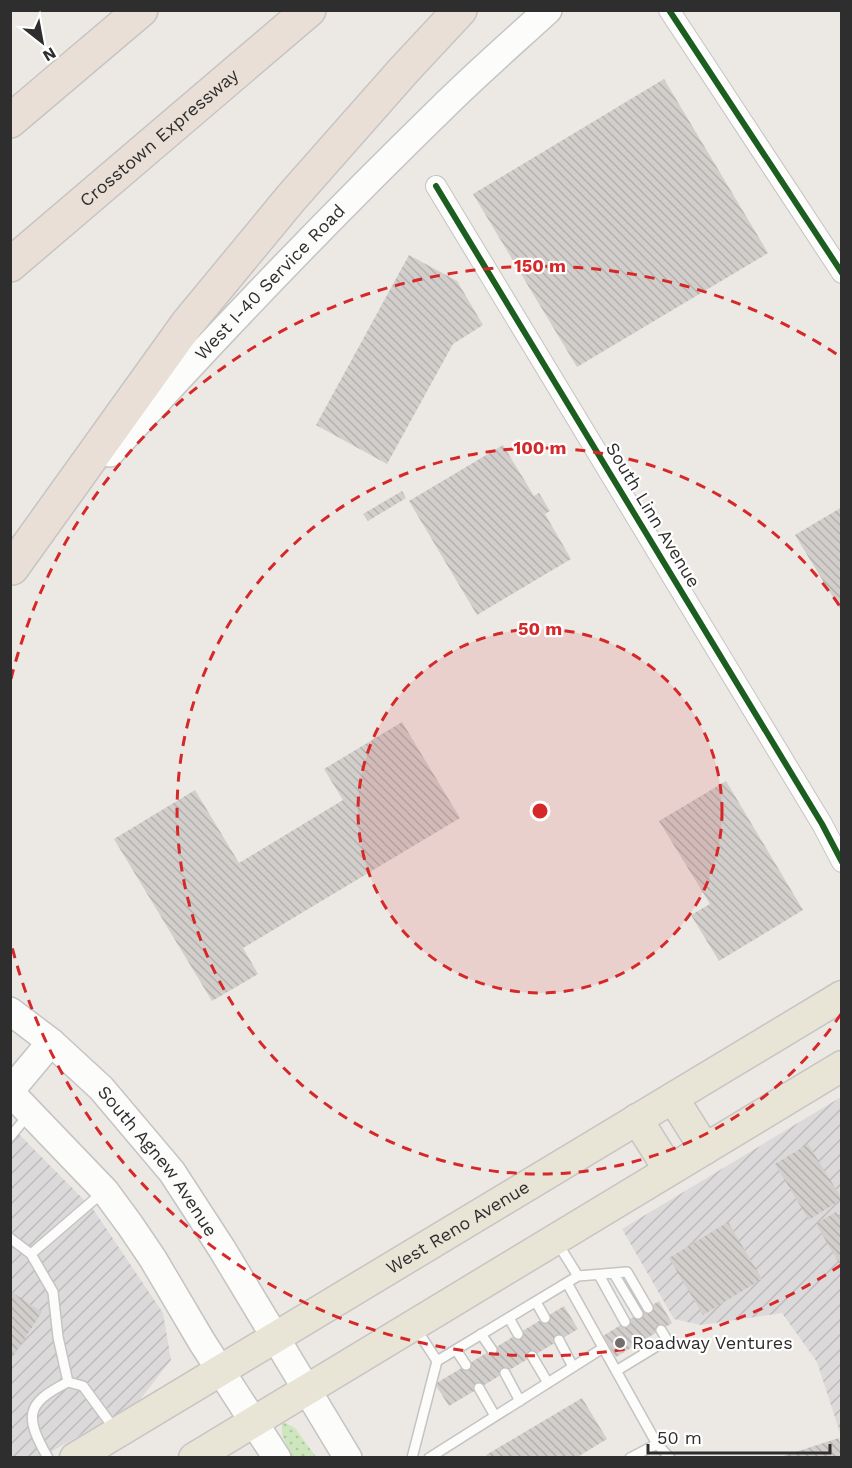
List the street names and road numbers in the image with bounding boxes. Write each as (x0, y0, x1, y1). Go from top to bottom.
street label: Crosstown Expressway (75, 64, 243, 211)
street label: West I-40 Service Road (190, 200, 349, 364)
street label: South Linn Avenue (602, 439, 705, 591)
street label: South Agnew Avenue (94, 1081, 222, 1240)
street label: West Reno Avenue (382, 1176, 533, 1278)

